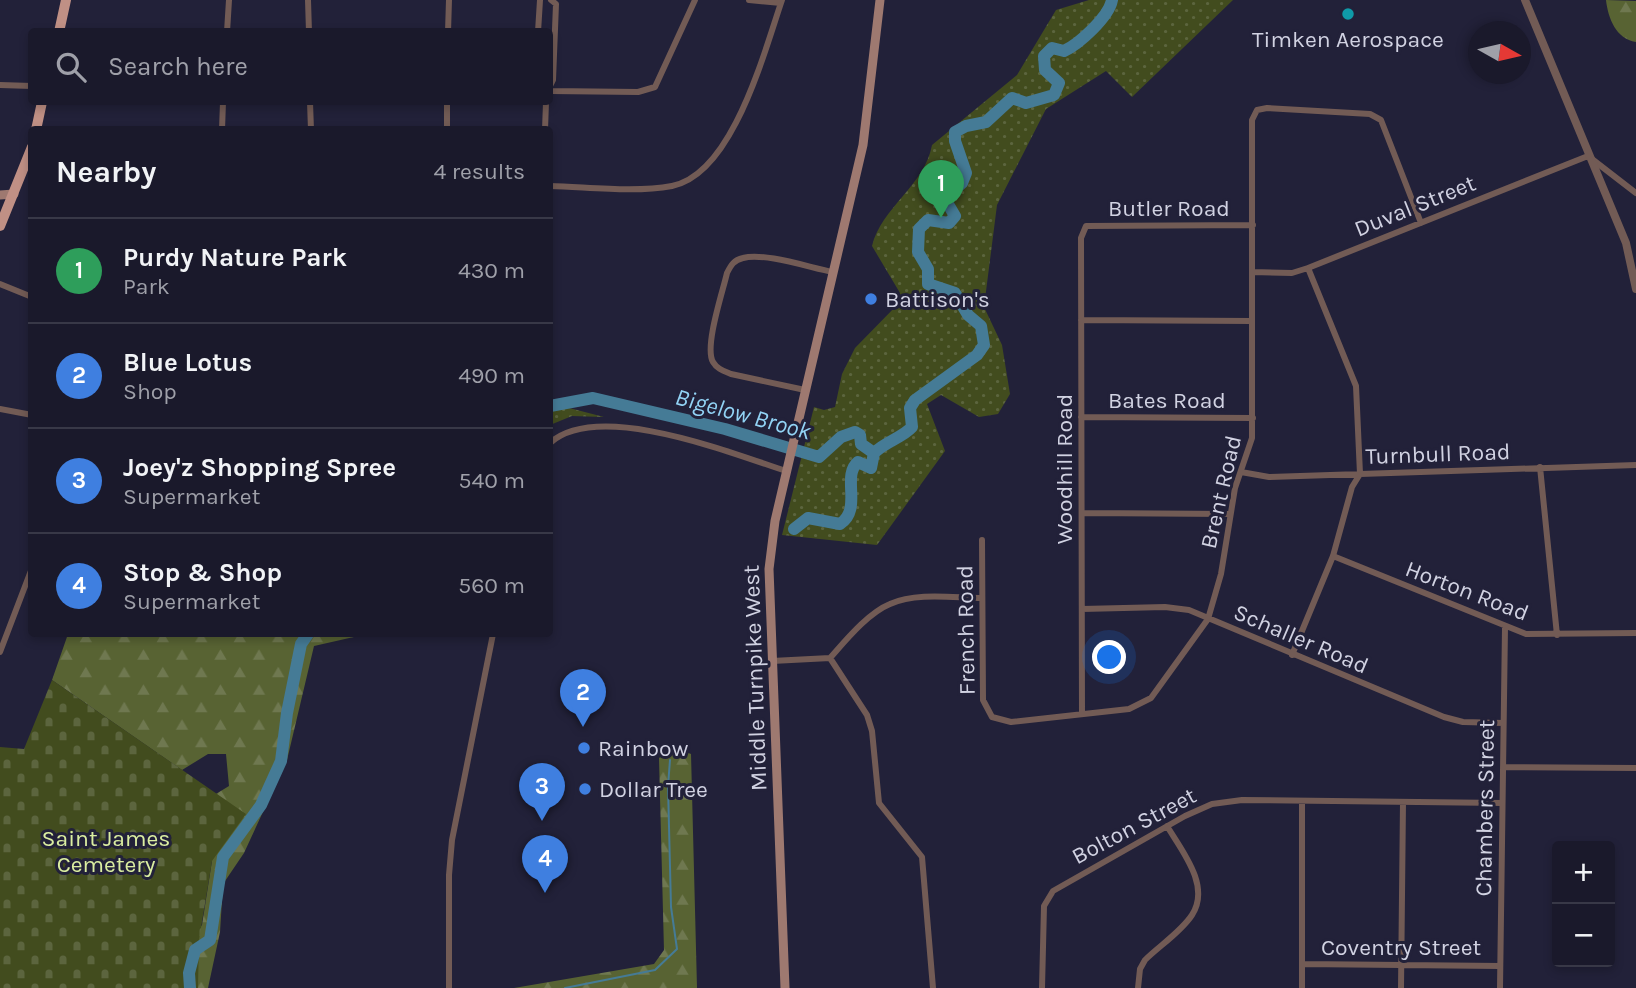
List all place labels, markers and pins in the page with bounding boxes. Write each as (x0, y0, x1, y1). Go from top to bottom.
marker: Timken Aerospace (1340, 6, 1356, 22)
place label: Timken Aerospace (1252, 26, 1444, 53)
pin: 1 (918, 160, 964, 218)
place label: Battison's (885, 286, 990, 313)
marker: Battison's (863, 291, 879, 307)
pin: 2 (560, 669, 606, 727)
place label: Rainbow (598, 735, 689, 762)
marker: Rainbow (576, 740, 592, 756)
pin: 3 (519, 763, 565, 821)
place label: Dollar Tree (599, 776, 708, 803)
marker: Dollar Tree (577, 781, 593, 797)
pin: 4 (522, 835, 568, 893)

